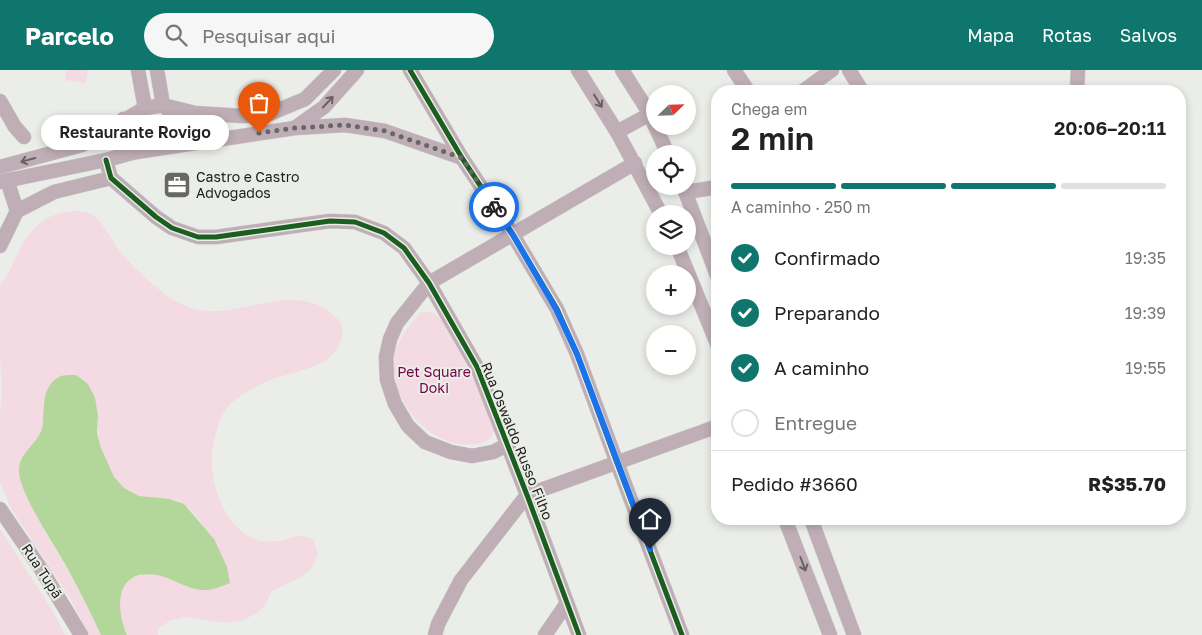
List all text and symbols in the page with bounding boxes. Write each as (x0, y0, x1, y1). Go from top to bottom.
search box (144, 13, 494, 58)
text: Parcelo (25, 21, 114, 50)
icon: search (162, 21, 190, 49)
text: Pesquisar aqui (202, 24, 336, 47)
text: Mapa (967, 24, 1014, 46)
text: Rotas (1042, 24, 1092, 46)
text: Salvos (1120, 24, 1177, 46)
pin (238, 82, 280, 133)
north arrow (646, 85, 696, 135)
map controls (646, 85, 696, 375)
icon: bag (245, 89, 273, 117)
one-way arrow (593, 93, 603, 107)
one-way arrow (322, 95, 334, 108)
text: Chega em (731, 99, 807, 119)
callout: Restaurante Rovigo (41, 116, 229, 150)
text: 20:06–20:11 (1054, 116, 1166, 139)
text: 2 min (731, 119, 814, 157)
text: Restaurante Rovigo (59, 122, 211, 142)
button: locate (646, 145, 696, 195)
one-way arrow (21, 156, 37, 165)
place label: Castro e Castro Advogados (196, 168, 299, 201)
office icon: Castro e Castro Advogados (162, 170, 192, 200)
courier (469, 182, 519, 232)
icon: bike (480, 193, 508, 221)
text: A caminho · 250 m (731, 197, 871, 217)
button: layers (646, 205, 696, 255)
icon: check (731, 244, 759, 272)
text: Confirmado (774, 246, 880, 269)
text: 19:35 (1125, 248, 1166, 268)
button: + (646, 265, 696, 315)
icon: check (731, 299, 759, 327)
text: Preparando (774, 301, 880, 324)
text: 19:39 (1125, 303, 1166, 323)
button: − (646, 325, 696, 375)
icon: check (731, 354, 759, 382)
text: A caminho (774, 356, 869, 379)
text: 19:55 (1125, 358, 1166, 378)
street label: Rua Oswaldo Russo Filho (478, 359, 557, 522)
park label: Pet Square Doki (397, 363, 471, 396)
text: Entregue (774, 411, 857, 434)
text: Pedido #3660 (731, 472, 858, 495)
text: R$35.70 (1088, 472, 1166, 495)
pin (629, 498, 671, 549)
icon: home (636, 505, 664, 533)
street label: Rua Tupã (19, 540, 66, 601)
one-way arrow (799, 556, 808, 571)

